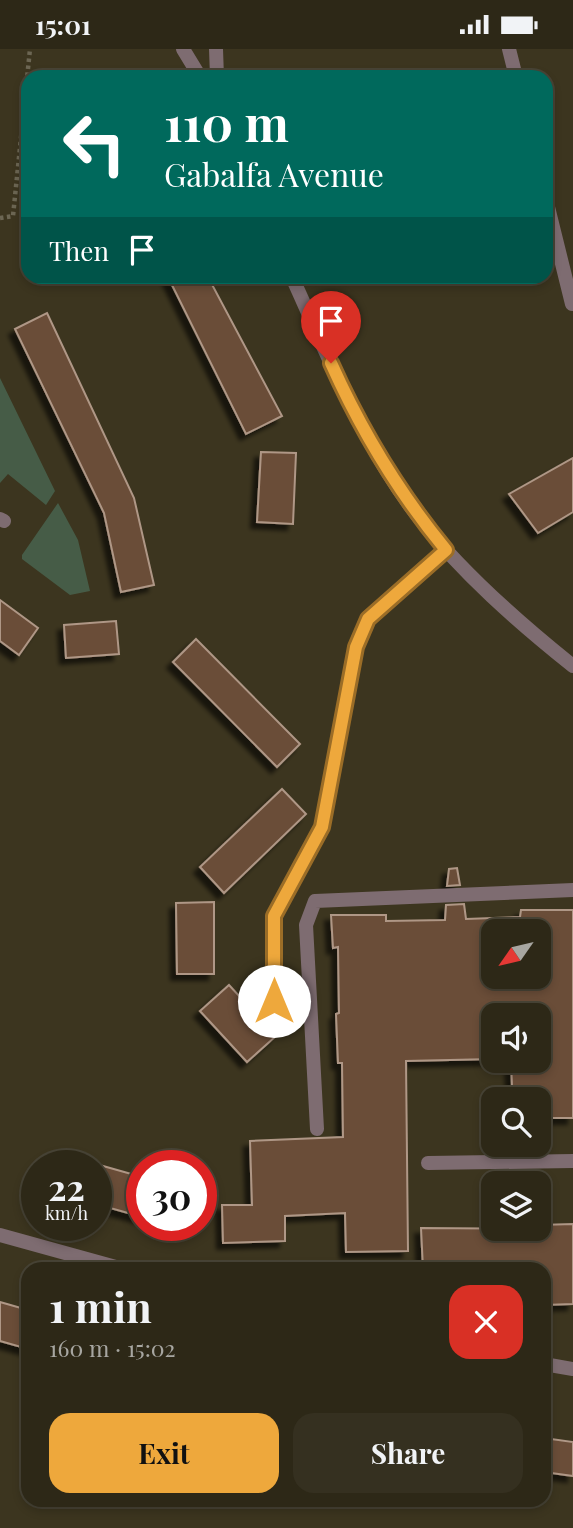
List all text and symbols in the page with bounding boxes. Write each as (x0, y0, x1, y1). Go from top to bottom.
text: 15:01 (35, 7, 91, 42)
text: 110 m (164, 89, 289, 154)
icon: left (49, 98, 140, 189)
text: Gabalfa Avenue (164, 152, 384, 195)
icon: arrive (123, 231, 161, 269)
text: Then (49, 233, 109, 268)
pin (301, 291, 361, 363)
icon: arrive (312, 302, 350, 340)
north arrow (481, 919, 551, 989)
map controls (481, 919, 551, 1241)
position arrow (237, 964, 311, 1038)
button: sound (481, 1003, 551, 1073)
button: search (481, 1087, 551, 1157)
speed limit sign: 30 (126, 1150, 217, 1241)
text: 22 (48, 1163, 85, 1210)
button: layers (481, 1171, 551, 1241)
text: km/h (45, 1201, 88, 1225)
text: 1 min (49, 1278, 152, 1334)
button: close (449, 1285, 523, 1359)
text: 160 m · 15:02 (49, 1332, 176, 1363)
button: Exit (49, 1413, 279, 1493)
button: Share (293, 1413, 523, 1493)

